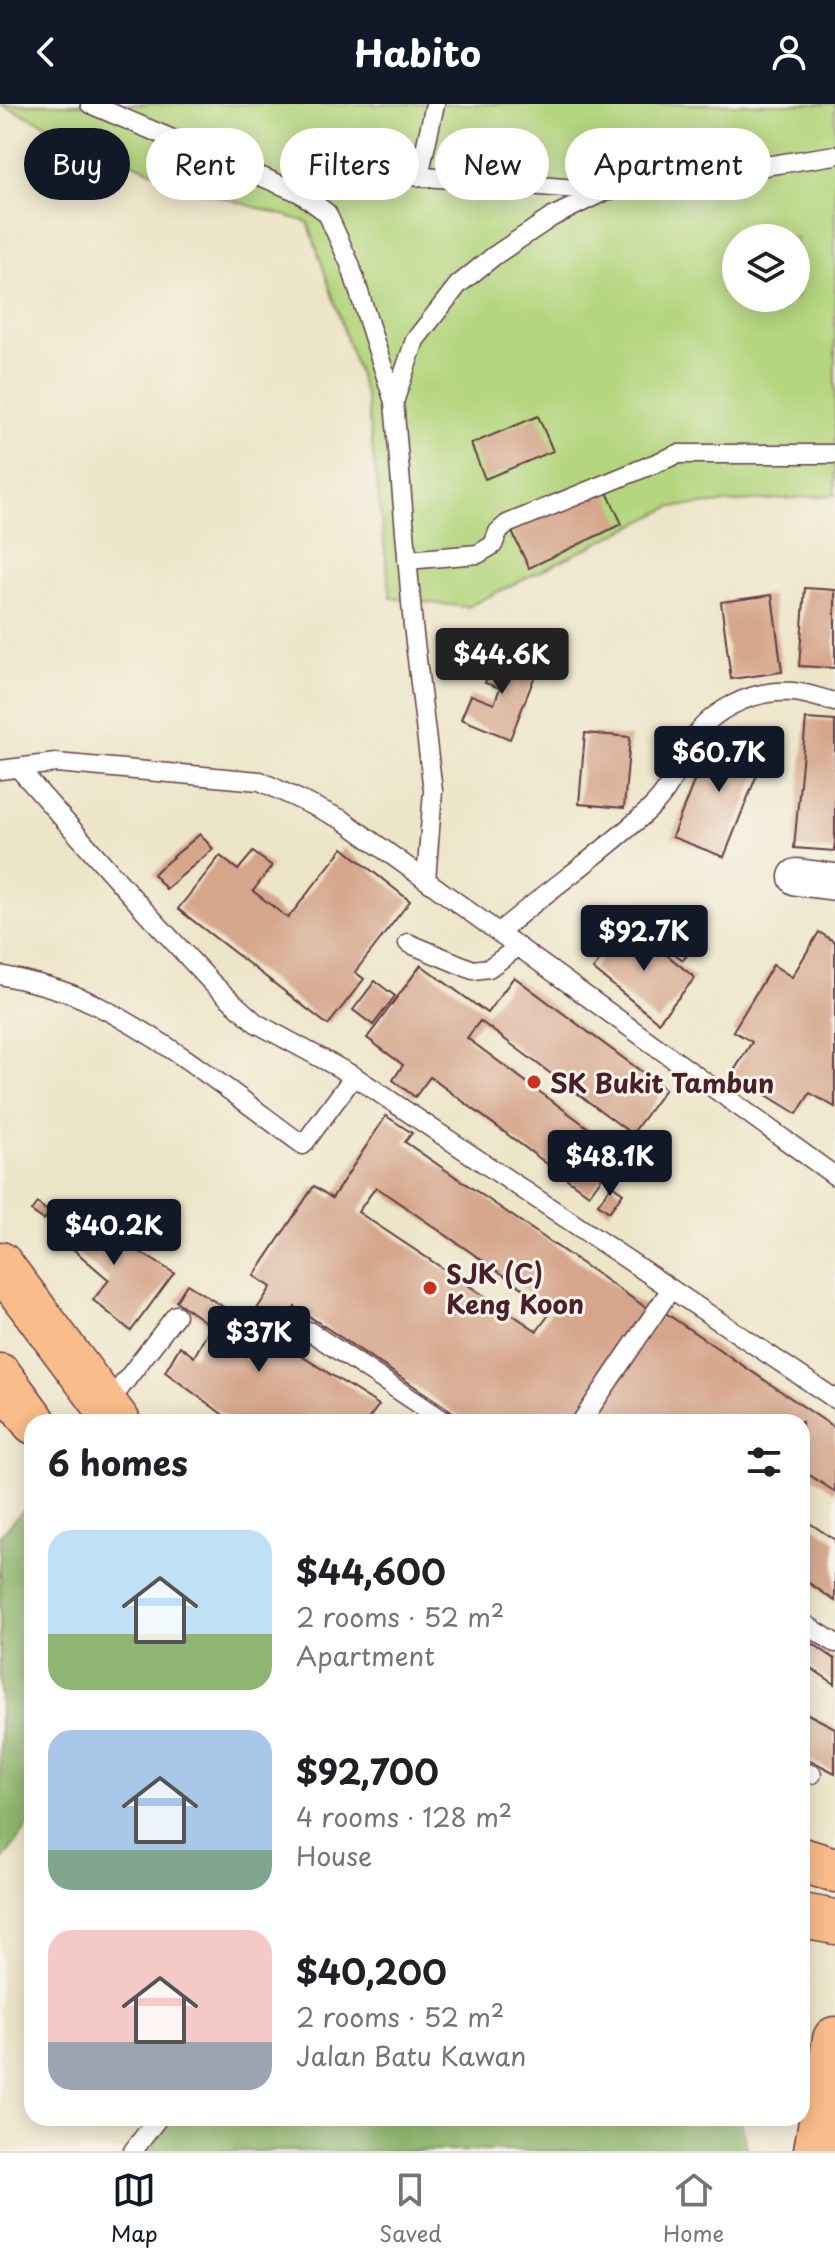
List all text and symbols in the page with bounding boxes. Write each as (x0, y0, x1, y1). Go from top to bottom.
text: Habito (354, 25, 481, 79)
icon: back (24, 30, 68, 74)
icon: person (767, 30, 811, 74)
chip: Buy (24, 128, 130, 200)
chip: Rent (146, 128, 264, 200)
chip: Filters (280, 128, 419, 200)
chip: New (435, 128, 549, 200)
chip: Apartment (565, 128, 771, 200)
map controls (722, 224, 810, 312)
button: layers (722, 224, 810, 312)
pin: $44.6K (437, 628, 567, 696)
text: $44.6K (454, 634, 550, 673)
pin: $60.7K (654, 726, 784, 794)
text: $60.7K (672, 732, 766, 771)
pin: $92.7K (579, 905, 709, 973)
text: $92.7K (599, 911, 689, 950)
place label: SK Bukit Tambun (550, 1063, 774, 1102)
marker: SK Bukit Tambun (525, 1073, 543, 1091)
pin: $48.1K (545, 1130, 675, 1198)
text: $48.1K (566, 1136, 654, 1175)
pin: $40.2K (49, 1199, 179, 1267)
text: $40.2K (65, 1205, 163, 1244)
place label: SJK (C) Keng Koon (446, 1254, 584, 1323)
marker: SJK (C) Keng Koon (421, 1279, 439, 1297)
pin: $37K (212, 1306, 306, 1374)
text: $37K (226, 1312, 292, 1351)
text: 6 homes (48, 1436, 188, 1488)
icon: filters (742, 1440, 786, 1484)
text: $44,600 (296, 1545, 446, 1597)
icon: home (112, 1562, 208, 1658)
text: 2 rooms · 52 m² (296, 1597, 504, 1636)
text: Apartment (296, 1636, 435, 1675)
text: $92,700 (296, 1745, 439, 1797)
icon: home (112, 1762, 208, 1858)
text: 4 rooms · 128 m² (296, 1797, 512, 1836)
text: House (296, 1836, 372, 1875)
text: $40,200 (296, 1945, 447, 1997)
icon: home (112, 1962, 208, 2058)
text: 2 rooms · 52 m² (296, 1997, 504, 2036)
text: Jalan Batu Kawan (296, 2036, 526, 2075)
tab: Map (111, 2168, 158, 2249)
tab: Saved (379, 2168, 442, 2249)
tab: Home (663, 2168, 724, 2249)

